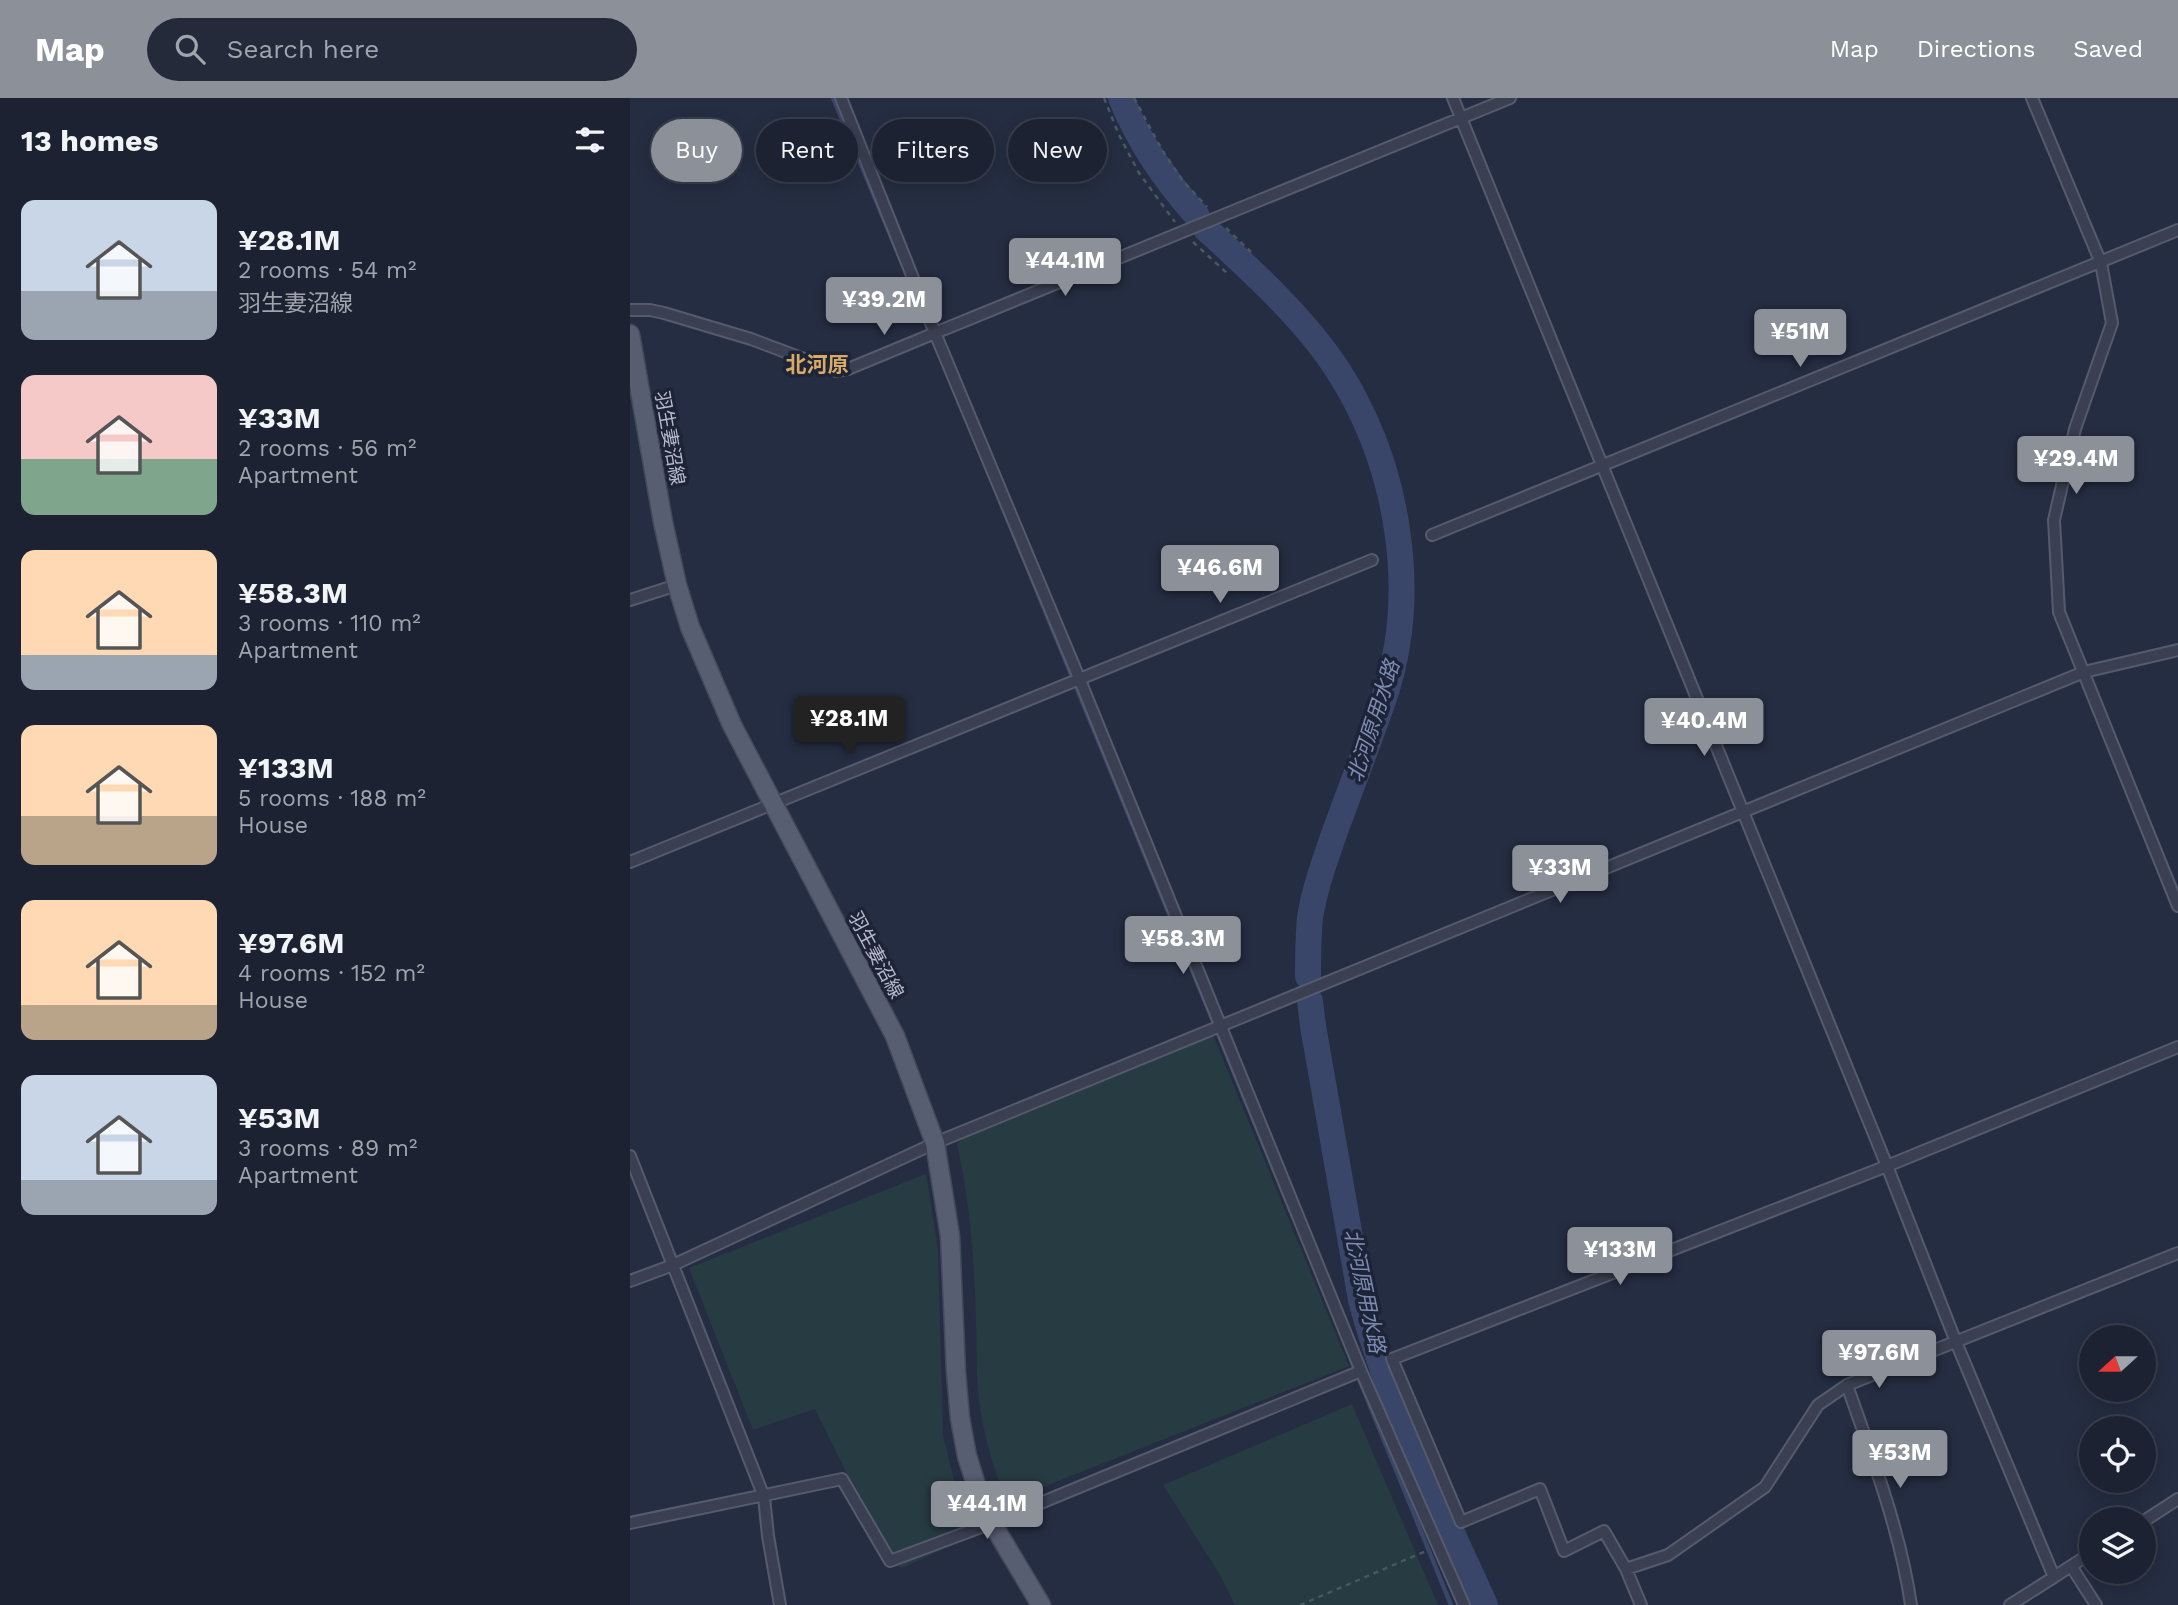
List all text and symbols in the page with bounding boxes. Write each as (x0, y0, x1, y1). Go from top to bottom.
search box (147, 18, 637, 81)
text: Map (35, 30, 105, 69)
icon: search (171, 30, 209, 68)
text: Search here (227, 34, 379, 64)
text: Map (1830, 35, 1879, 63)
text: Directions (1917, 35, 2035, 63)
text: Saved (2073, 35, 2143, 63)
chip: Buy (651, 119, 742, 182)
chip: Rent (756, 119, 858, 182)
chip: Filters (872, 119, 994, 182)
chip: New (1008, 119, 1107, 182)
icon: filters (571, 121, 609, 159)
text: 13 homes (21, 123, 158, 158)
text: ¥28.1M (238, 222, 341, 257)
icon: home (77, 228, 161, 312)
pin: ¥44.1M (1008, 238, 1122, 298)
text: ¥44.1M (1025, 247, 1105, 274)
text: 2 rooms · 54 m² (238, 257, 416, 284)
pin: ¥39.2M (827, 278, 941, 337)
text: ¥39.2M (842, 286, 926, 313)
text: 羽生妻沼線 (238, 290, 353, 317)
pin: ¥51M (1759, 310, 1841, 369)
text: ¥51M (1770, 318, 1830, 345)
district label: 北河原 (786, 352, 849, 377)
street label: 羽生妻沼線 (650, 389, 690, 487)
text: ¥33M (238, 400, 321, 435)
icon: home (77, 403, 161, 487)
text: 2 rooms · 56 m² (238, 435, 416, 462)
pin: ¥29.4M (2019, 436, 2133, 496)
text: ¥29.4M (2033, 445, 2119, 472)
text: Apartment (238, 462, 358, 489)
pin: ¥46.6M (1163, 546, 1277, 605)
text: ¥46.6M (1177, 554, 1263, 581)
text: ¥58.3M (238, 575, 348, 610)
icon: home (77, 578, 161, 662)
text: 3 rooms · 110 m² (238, 610, 421, 637)
text: Apartment (238, 637, 358, 664)
water label: 北河原用水路 (1342, 655, 1405, 785)
pin: ¥28.1M (792, 696, 906, 756)
pin: ¥40.4M (1647, 698, 1761, 758)
text: ¥28.1M (810, 705, 888, 732)
text: ¥40.4M (1660, 707, 1748, 734)
text: ¥133M (238, 750, 334, 785)
icon: home (77, 753, 161, 837)
text: 5 rooms · 188 m² (238, 785, 426, 812)
text: House (238, 812, 308, 839)
pin: ¥33M (1519, 846, 1601, 905)
text: ¥33M (1528, 854, 1592, 881)
street label: 羽生妻沼線 (844, 908, 908, 1002)
pin: ¥58.3M (1126, 916, 1240, 976)
text: ¥97.6M (238, 925, 345, 960)
text: ¥58.3M (1141, 925, 1225, 952)
icon: home (77, 928, 161, 1012)
text: 4 rooms · 152 m² (238, 960, 425, 987)
text: House (238, 987, 308, 1014)
text: ¥53M (238, 1100, 321, 1135)
icon: home (77, 1103, 161, 1187)
text: 3 rooms · 89 m² (238, 1135, 417, 1162)
text: Apartment (238, 1162, 358, 1189)
water label: 北河原用水路 (1340, 1227, 1391, 1357)
pin: ¥133M (1571, 1228, 1669, 1287)
text: ¥133M (1583, 1236, 1657, 1263)
north arrow (2079, 1325, 2156, 1402)
map controls (2079, 1325, 2156, 1584)
pin: ¥97.6M (1822, 1330, 1936, 1390)
text: ¥97.6M (1838, 1339, 1920, 1366)
button: locate (2079, 1416, 2156, 1493)
pin: ¥53M (1859, 1430, 1941, 1490)
text: ¥53M (1868, 1439, 1932, 1466)
pin: ¥44.1M (930, 1482, 1044, 1541)
text: ¥44.1M (947, 1490, 1027, 1517)
button: layers (2079, 1507, 2156, 1584)

